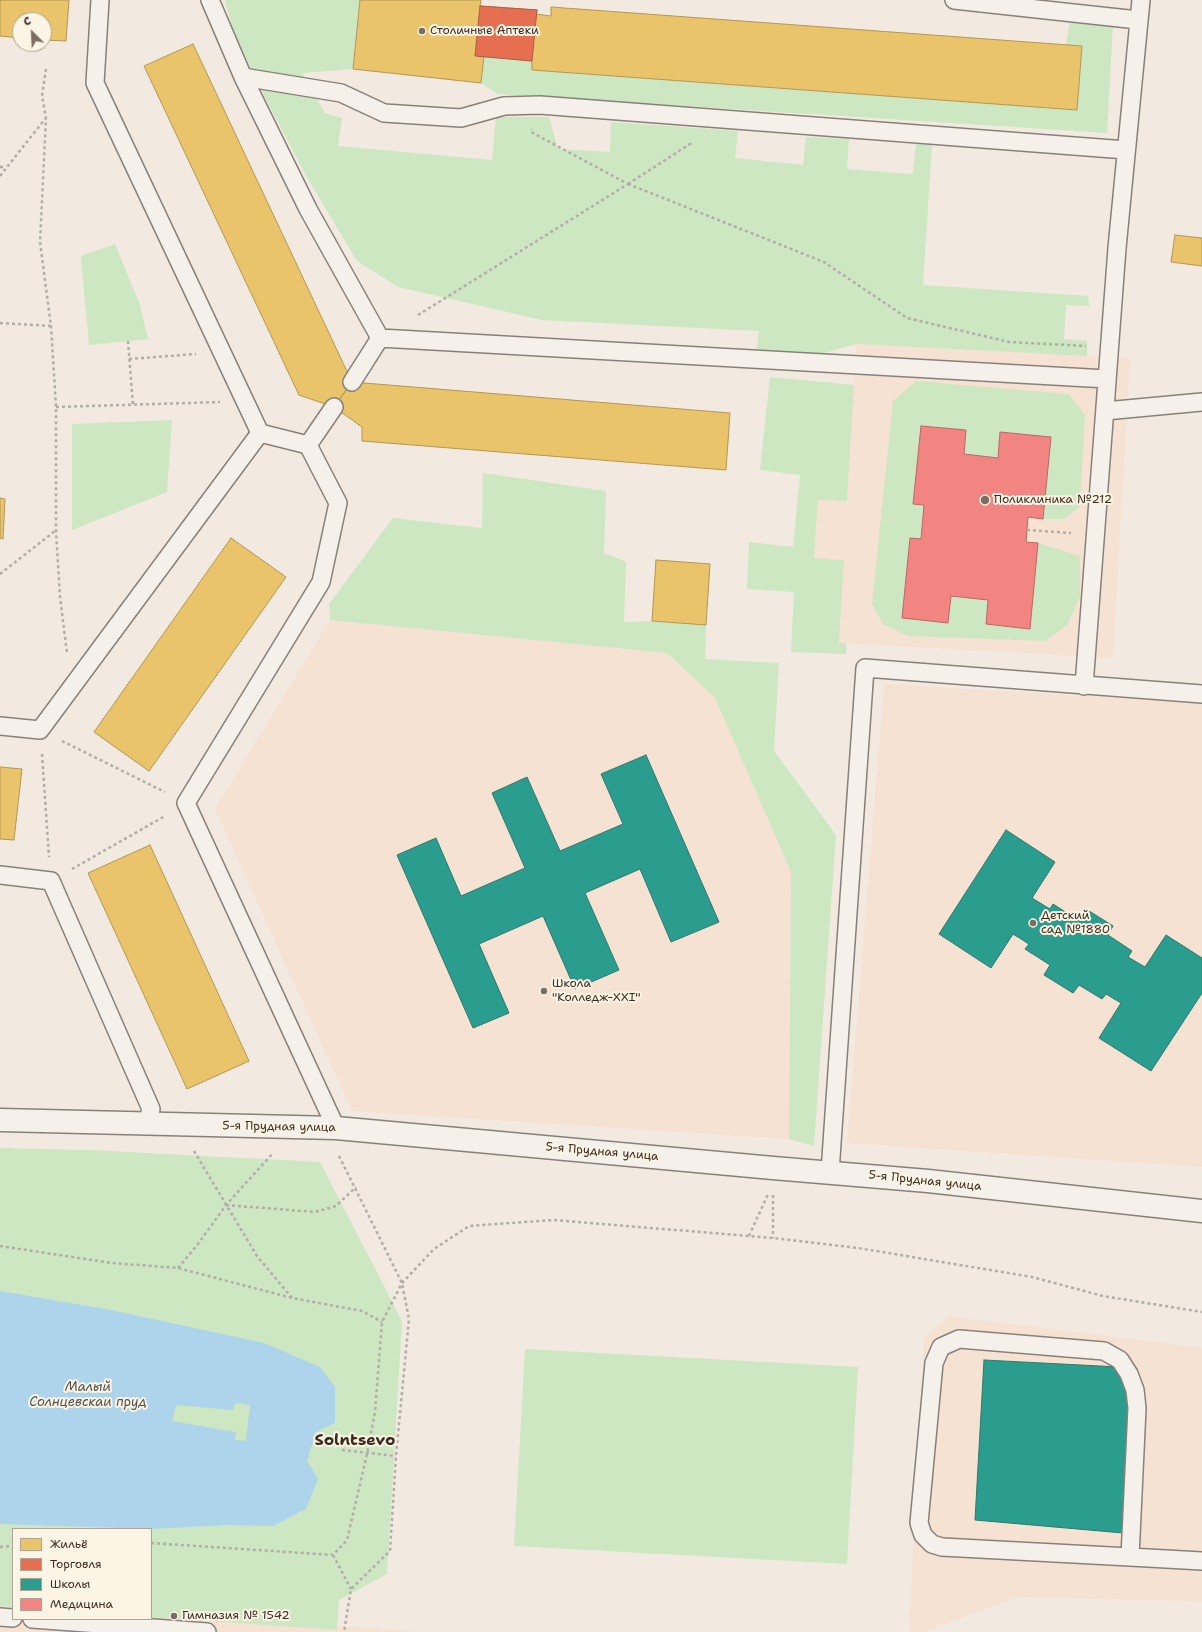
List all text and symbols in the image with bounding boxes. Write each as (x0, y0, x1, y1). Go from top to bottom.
north arrow (12, 12, 52, 52)
text: С (21, 13, 33, 30)
place label: Столичные Аптеки (430, 24, 539, 38)
marker: Столичные Аптеки (417, 26, 427, 36)
place label: Поликлиника №212 (994, 493, 1112, 507)
marker: Поликлиника №212 (979, 494, 991, 506)
place label: Детский сад №1880 (1041, 909, 1110, 937)
marker: Детский сад №1880 (1028, 918, 1038, 928)
place label: Школа "Колледж-XXI" (552, 977, 640, 1005)
marker: Школа "Колледж-XXI" (539, 986, 549, 996)
street label: 5-я Прудная улица (222, 1119, 336, 1135)
street label: 5-я Прудная улица (545, 1140, 659, 1164)
street label: 5-я Прудная улица (868, 1168, 982, 1194)
water label: Малый Солнцевскаи пруд (29, 1380, 147, 1411)
district label: Solntsevo (315, 1431, 395, 1451)
legend (12, 1528, 152, 1620)
text: Жильё (50, 1536, 88, 1552)
text: Торговля (50, 1556, 102, 1572)
text: Школы (50, 1576, 90, 1592)
text: Медицина (50, 1596, 113, 1612)
place label: Гимназия № 1542 (182, 1609, 290, 1623)
marker: Гимназия № 1542 (169, 1611, 179, 1621)

